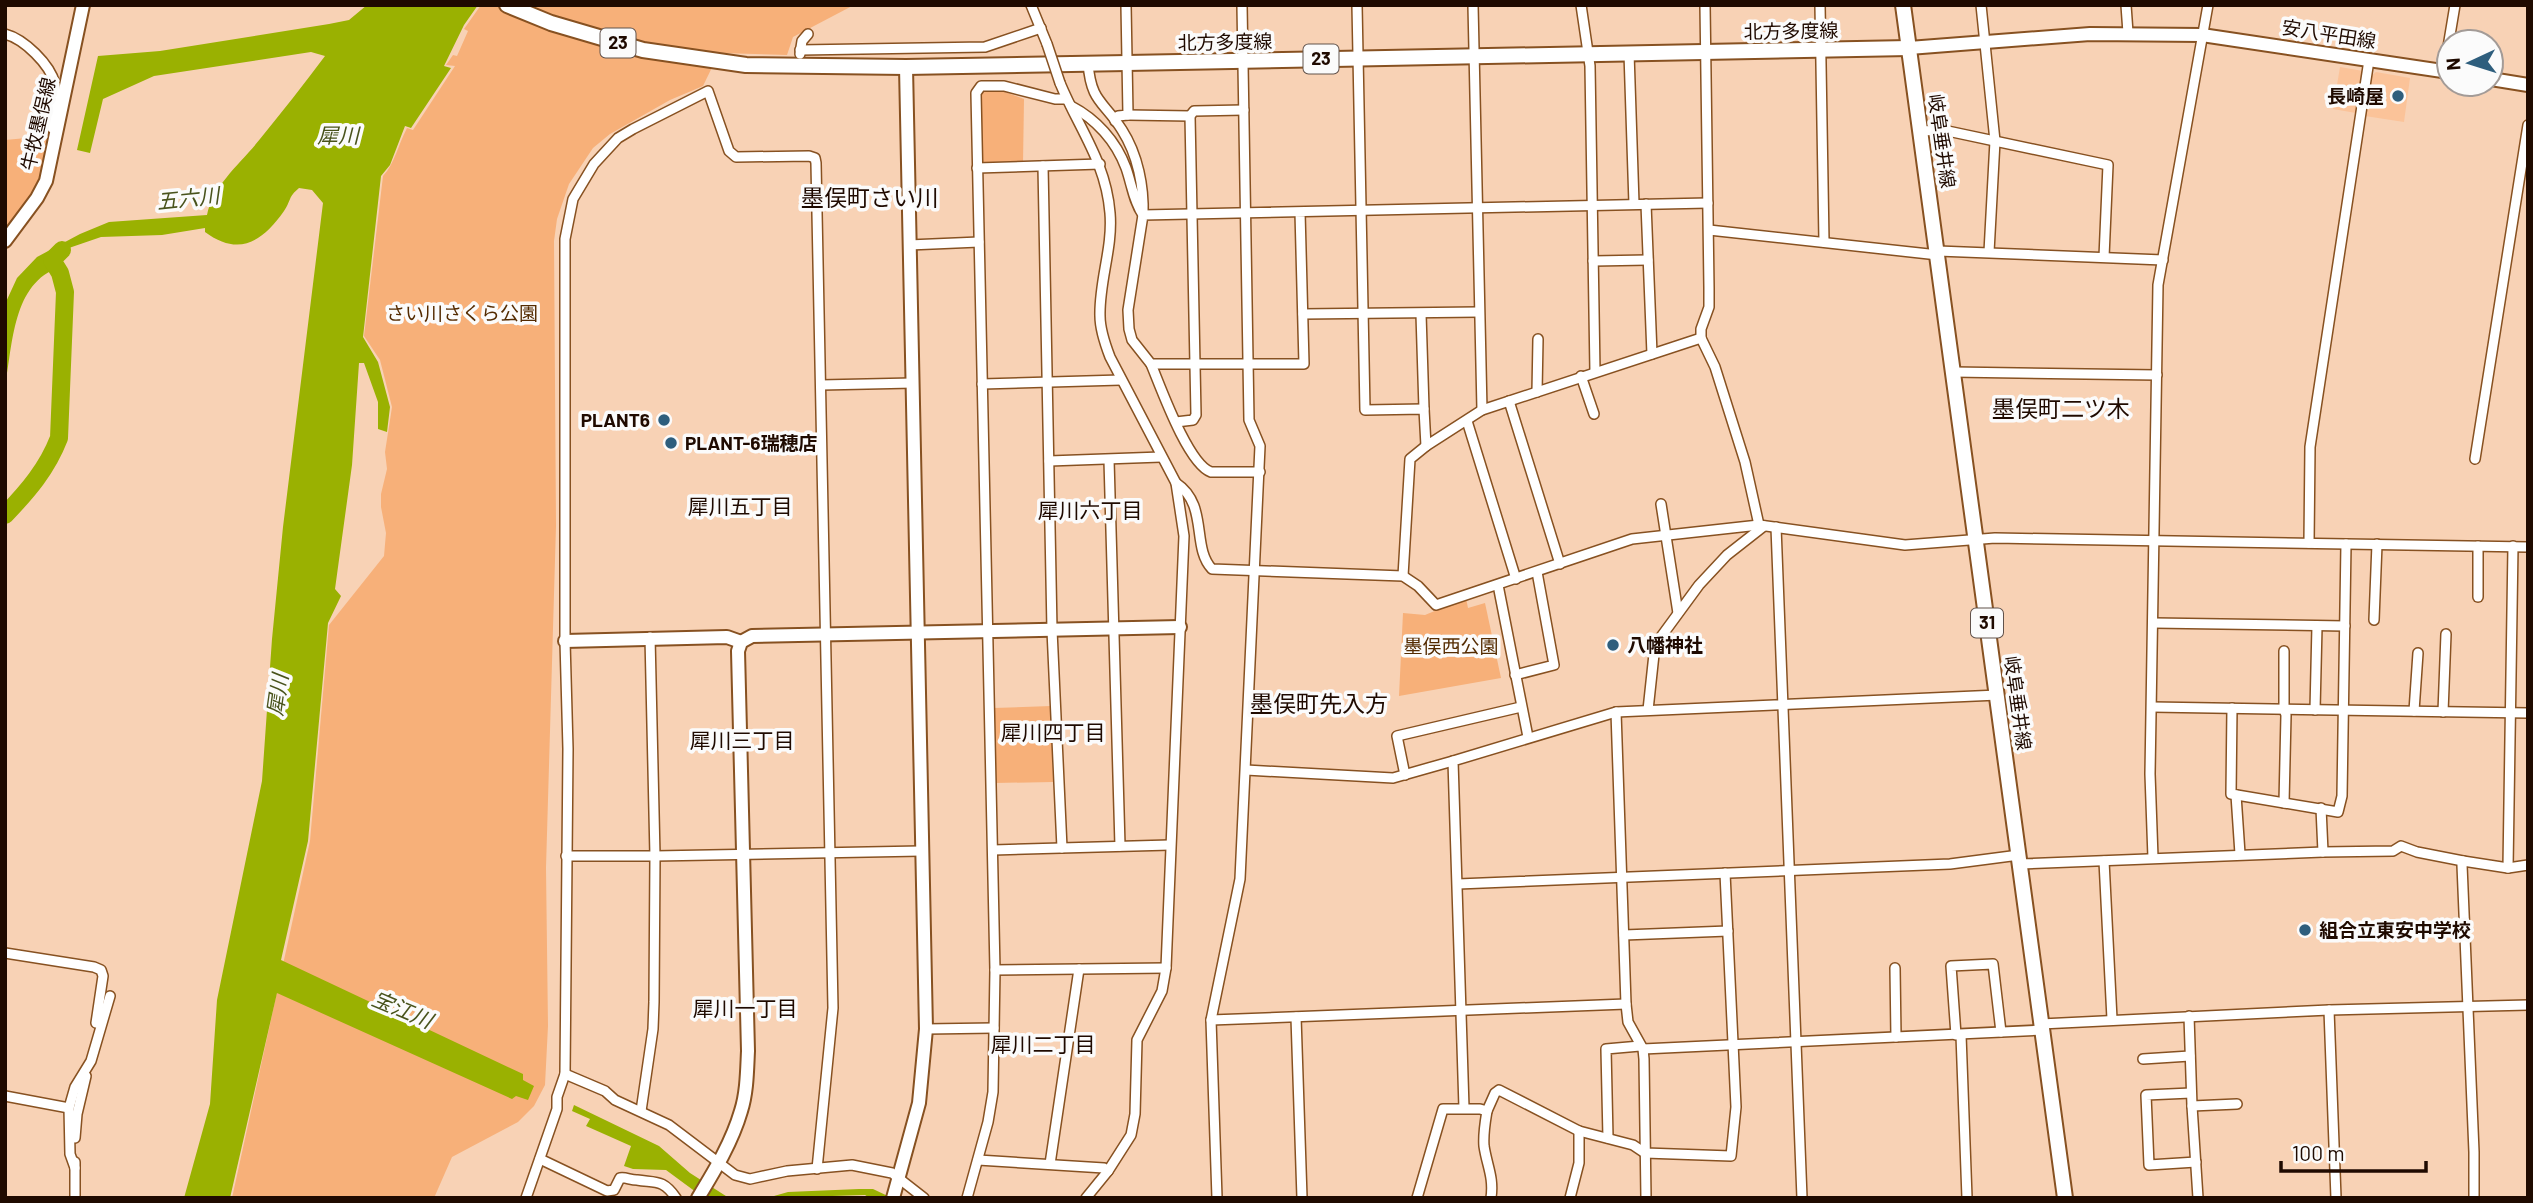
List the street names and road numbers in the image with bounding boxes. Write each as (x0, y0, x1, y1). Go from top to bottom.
street label: 安八平田線 (2280, 15, 2378, 52)
street label: 北方多度線 (1743, 18, 1839, 43)
road number: 23 (600, 28, 636, 58)
street label: 北方多度線 (1177, 29, 1273, 54)
road number: 23 (1304, 44, 1338, 74)
street label: 牛牧墨俣線 (16, 75, 59, 173)
street label: 岐阜垂井線 (1924, 92, 1960, 190)
road number: 31 (1971, 608, 2003, 638)
street label: 岐阜垂井線 (2000, 654, 2036, 752)

